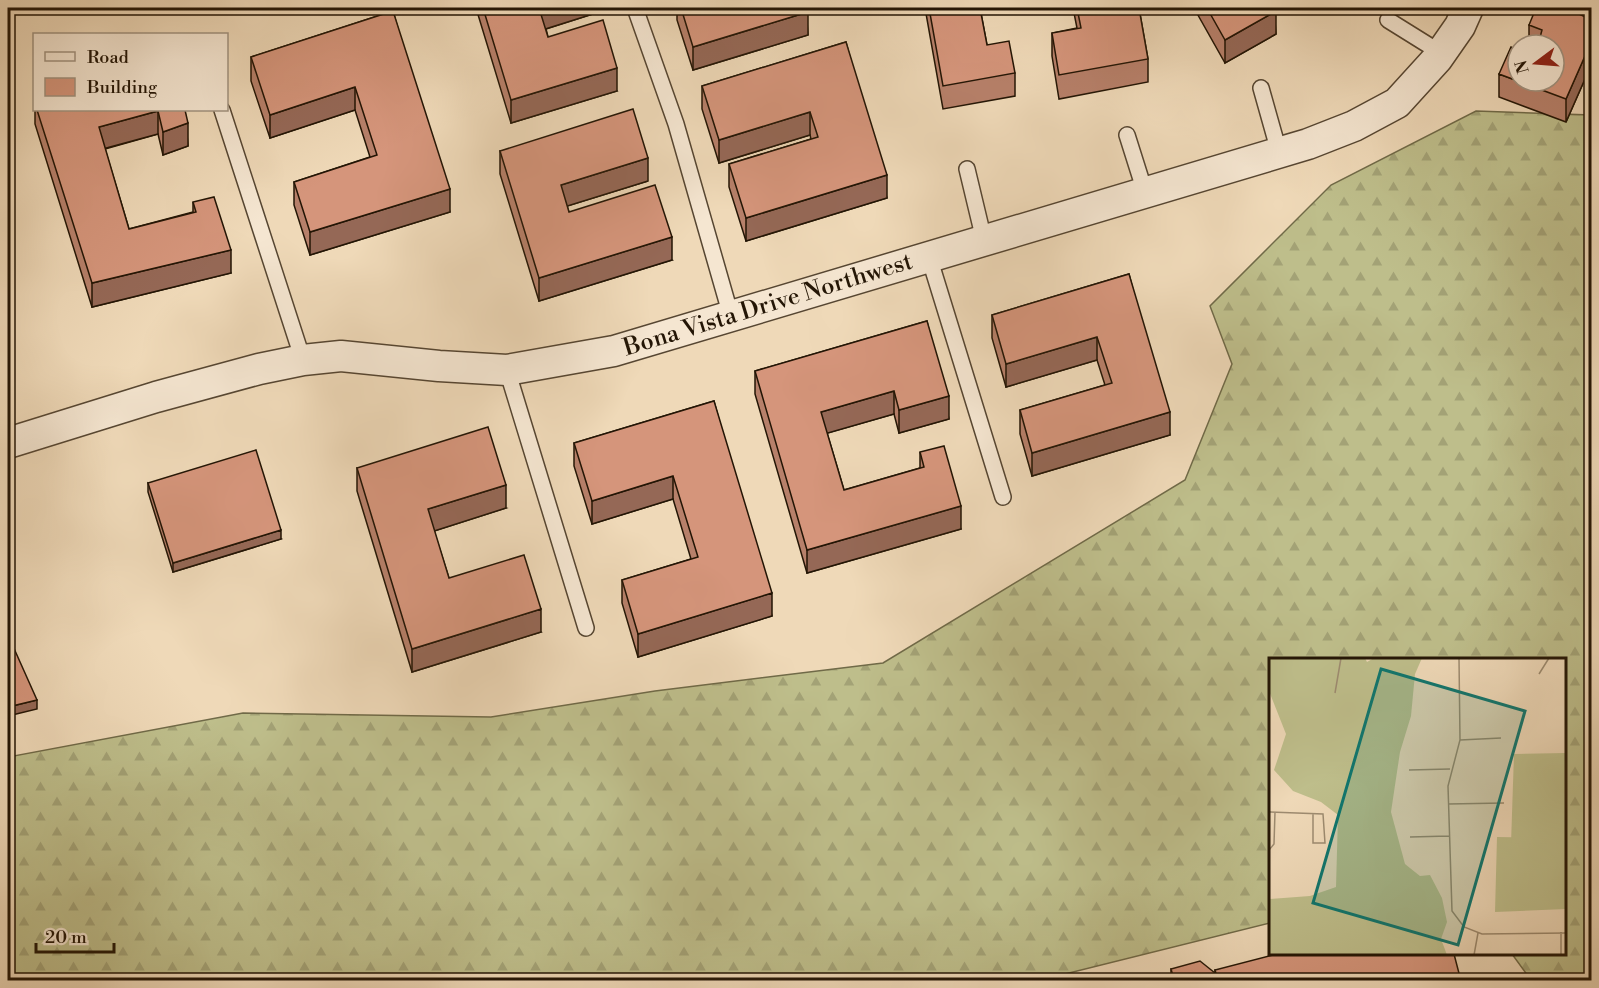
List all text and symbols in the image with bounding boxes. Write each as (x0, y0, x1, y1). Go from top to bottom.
legend (33, 33, 228, 111)
north arrow (1506, 33, 1566, 93)
text: Road (87, 46, 130, 69)
text: N (1511, 58, 1534, 76)
text: Building (86, 76, 158, 99)
street label: Bona Vista Drive Northwest (619, 247, 917, 364)
inset map (1269, 658, 1566, 955)
scale bar (36, 916, 114, 954)
text: 20 m (45, 926, 87, 949)

